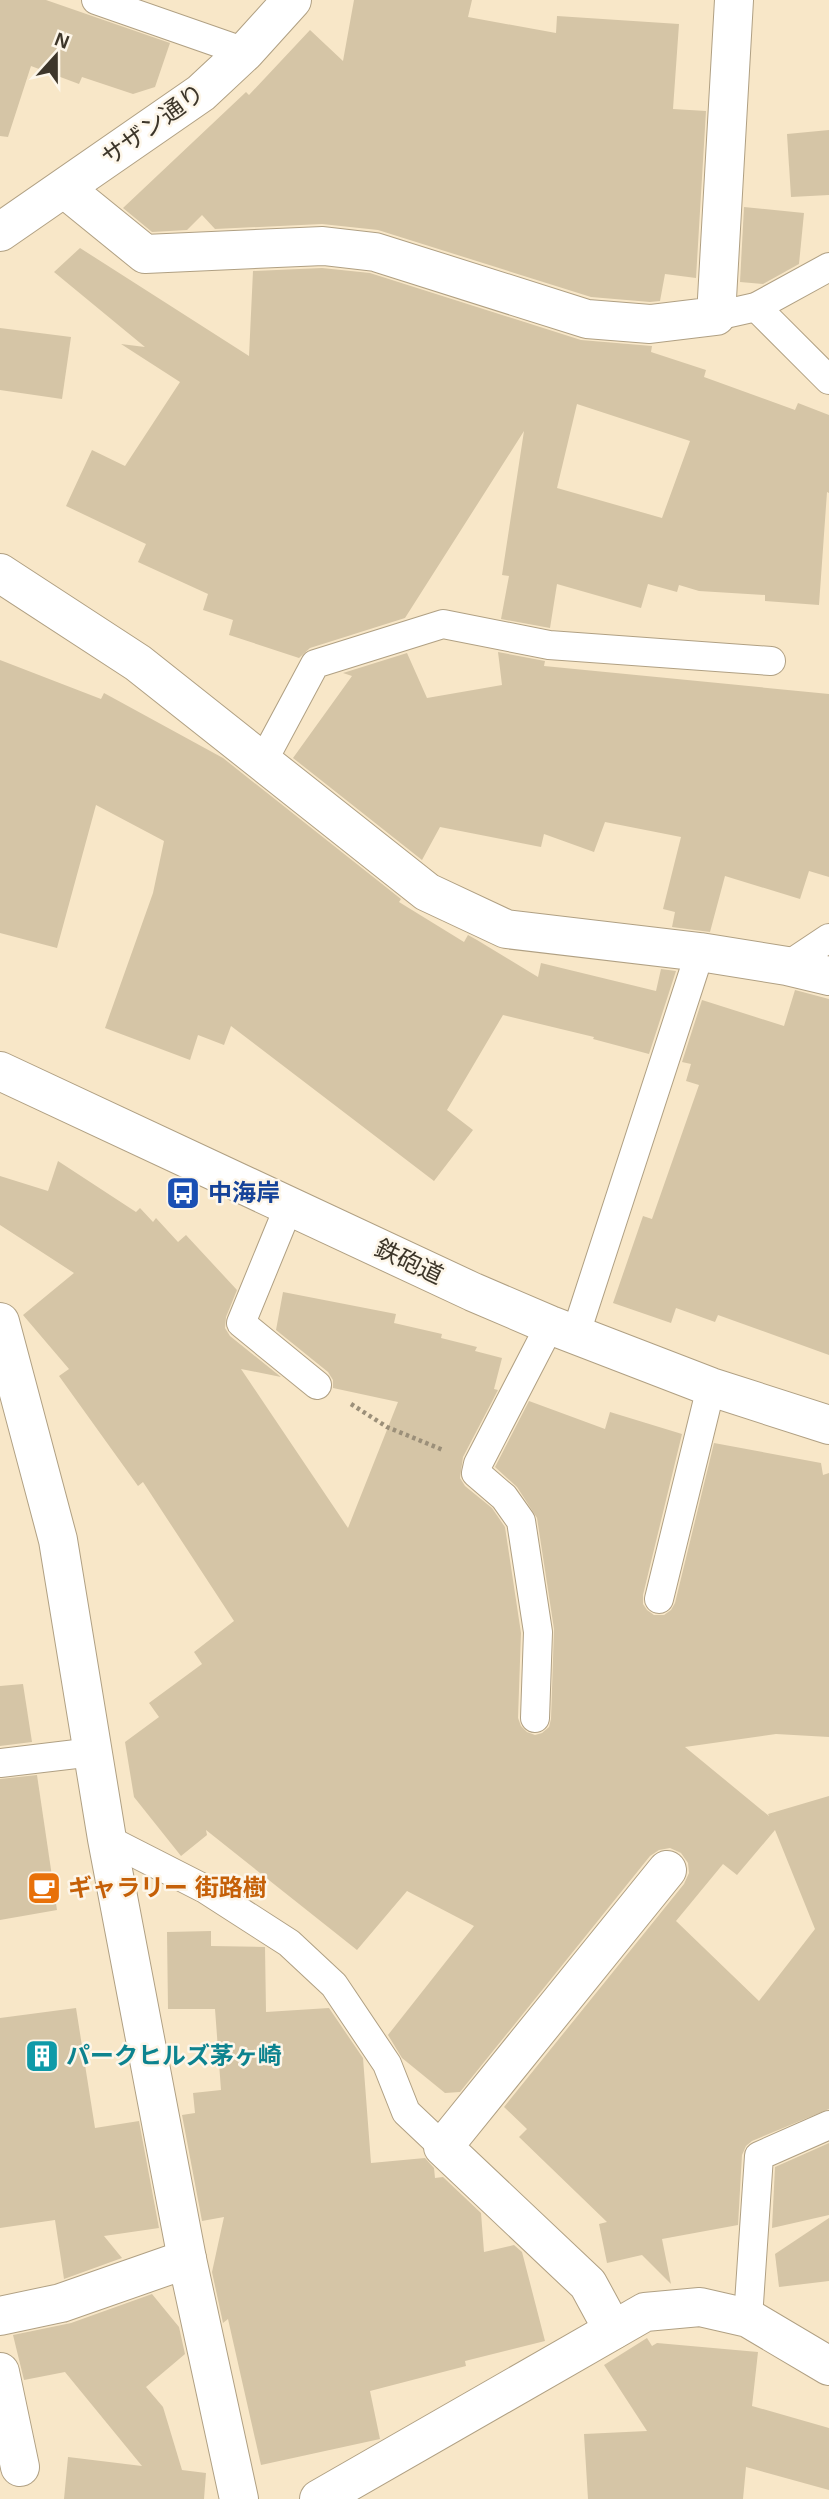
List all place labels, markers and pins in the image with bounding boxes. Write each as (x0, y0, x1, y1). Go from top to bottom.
bus stop icon: 中海岸 (164, 1174, 202, 1212)
place label: 中海岸 (208, 1179, 280, 1206)
cafe icon: ギャラリー 街路樹 (25, 1869, 63, 1907)
place label: ギャラリー 街路樹 (68, 1874, 267, 1901)
building icon: パークヒルズ茅ヶ崎 (23, 2037, 61, 2075)
place label: パークヒルズ茅ヶ崎 (66, 2042, 282, 2069)

